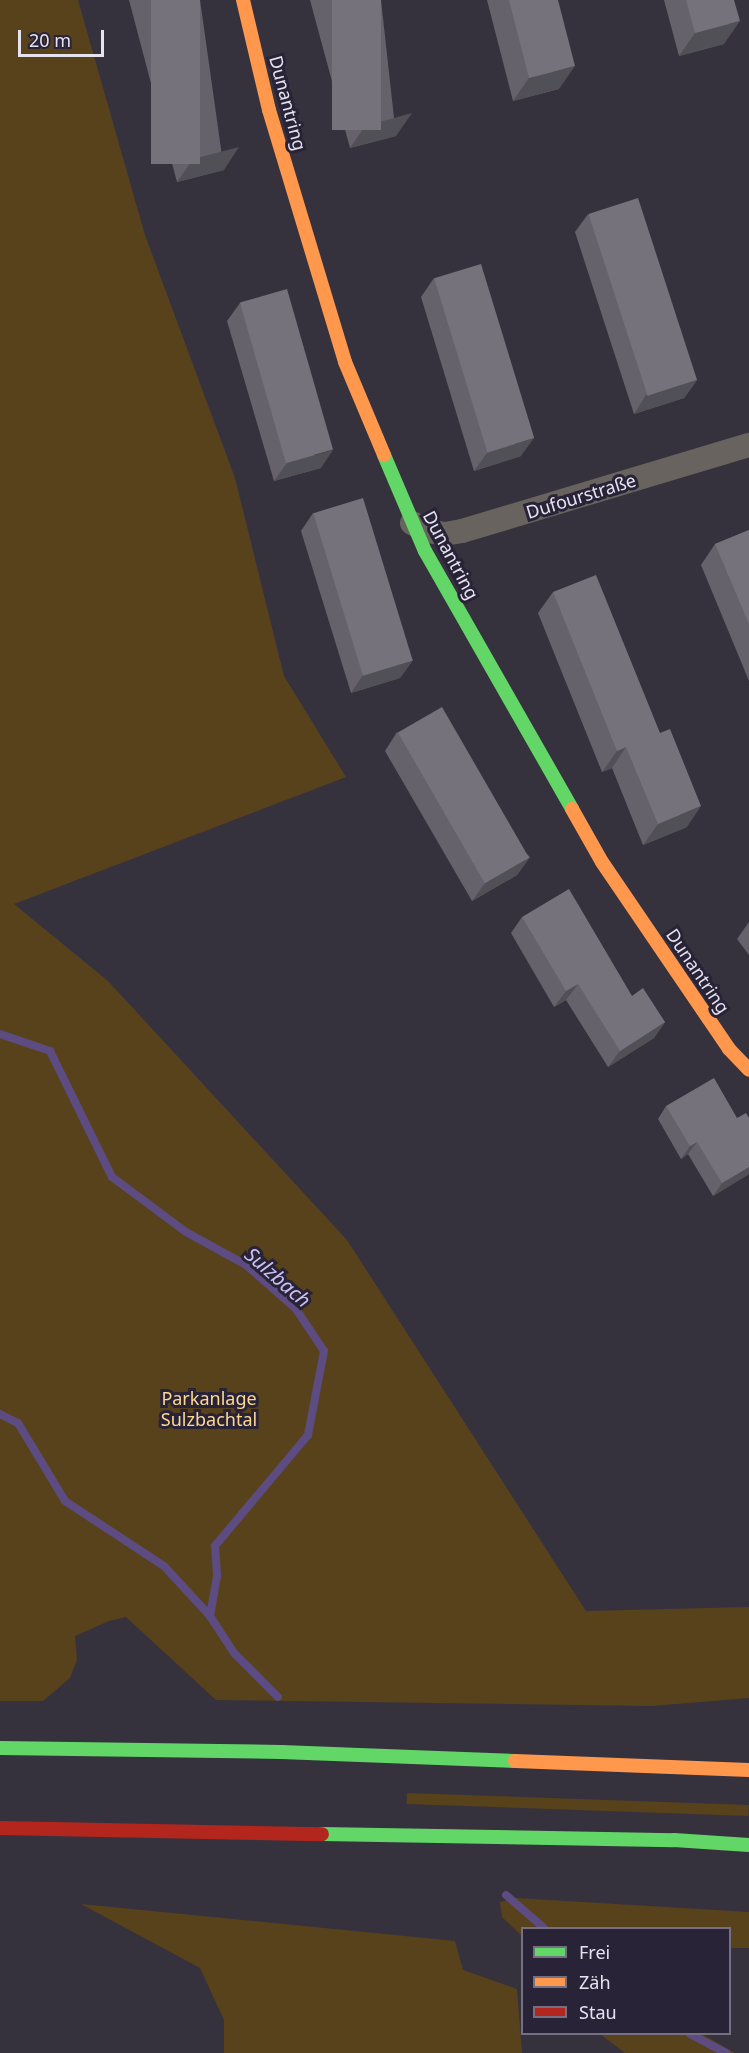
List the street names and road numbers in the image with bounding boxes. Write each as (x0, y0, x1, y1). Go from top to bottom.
street label: Dunantring (265, 53, 311, 153)
street label: Dufourstraße (523, 469, 639, 523)
street label: Dunantring (419, 507, 483, 603)
street label: Dunantring (662, 925, 734, 1017)

